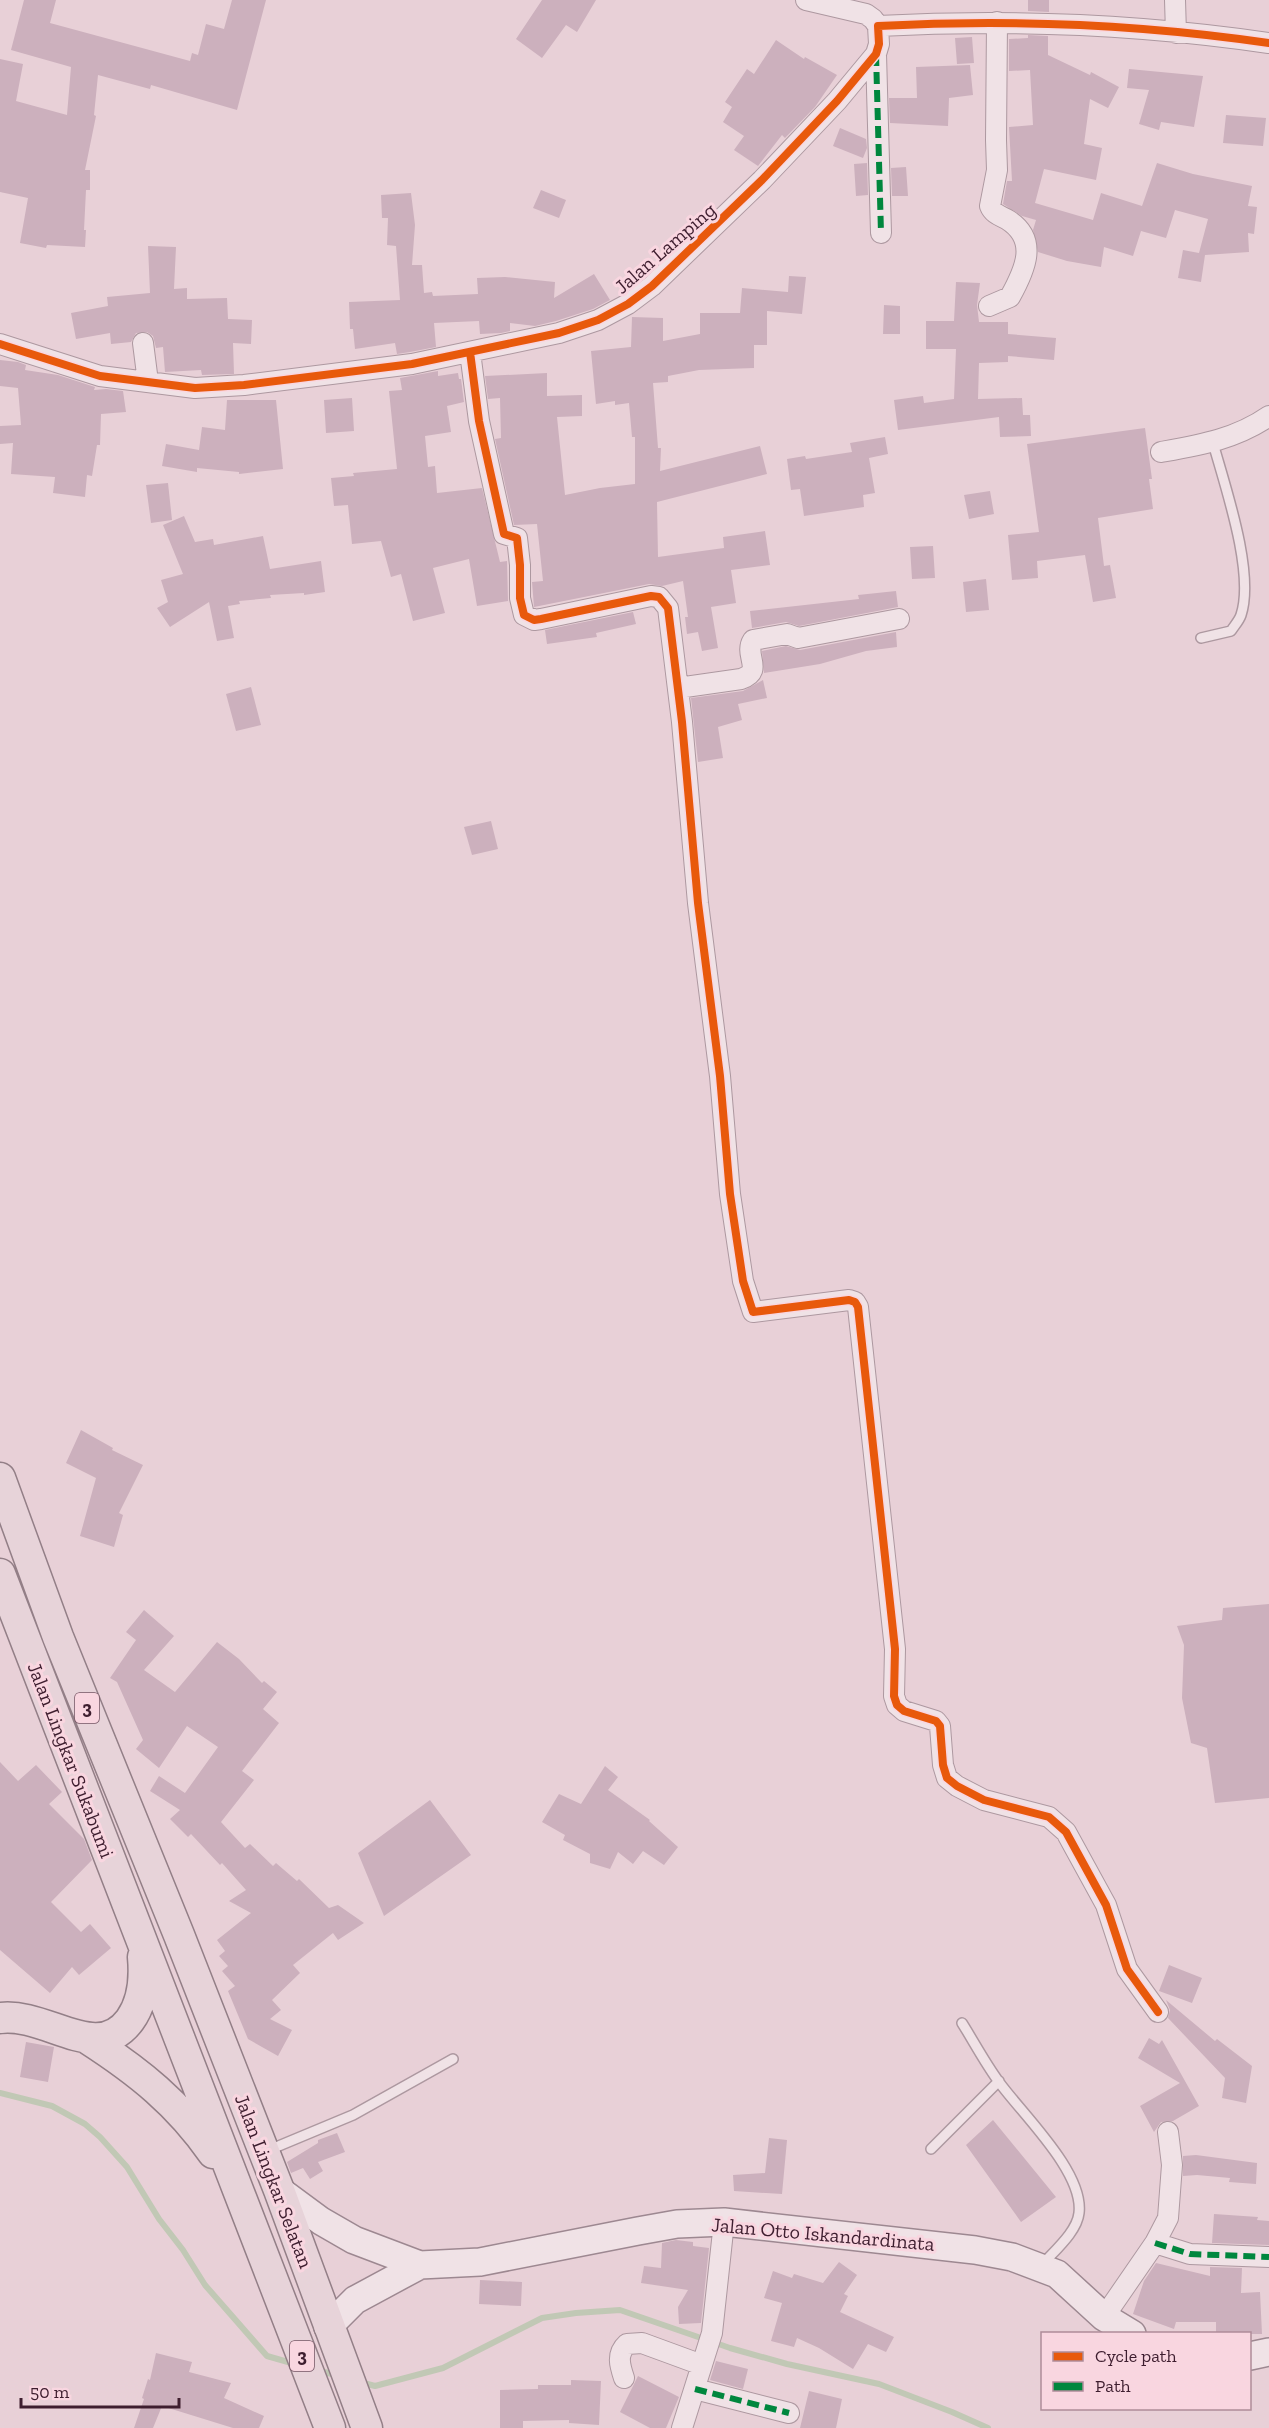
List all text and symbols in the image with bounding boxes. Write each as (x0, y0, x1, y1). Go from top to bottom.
street label: Jalan Lamping (610, 198, 720, 298)
street label: Jalan Lingkar Sukabumi (23, 1659, 120, 1862)
road number: 3 (75, 1693, 99, 1723)
street label: Jalan Lingkar Selatan (230, 2091, 318, 2272)
street label: Jalan Otto Iskandardinata (710, 2212, 936, 2256)
legend (1041, 2332, 1251, 2410)
road number: 3 (290, 2341, 314, 2371)
text: Cycle path (1095, 2345, 1177, 2367)
scale bar (21, 2371, 178, 2409)
text: Path (1095, 2375, 1131, 2397)
text: 50 m (30, 2381, 70, 2403)

